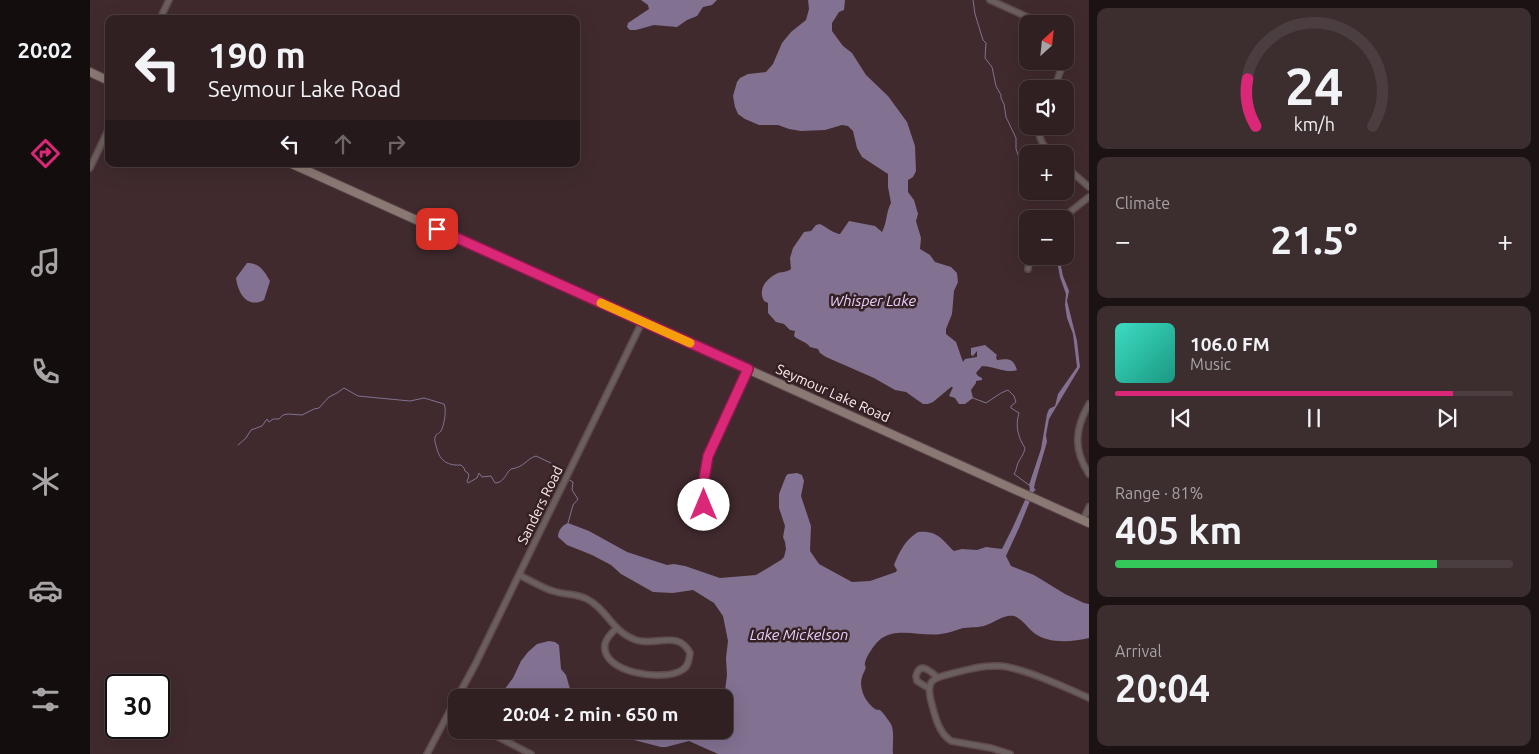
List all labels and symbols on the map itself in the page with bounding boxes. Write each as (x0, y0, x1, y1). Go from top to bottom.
north arrow (1019, 15, 1074, 70)
pin (416, 208, 458, 250)
water label: Whisper Lake (830, 292, 917, 309)
street label: Seymour Lake Road (774, 361, 892, 425)
street label: Sanders Road (514, 463, 566, 547)
position arrow (677, 478, 729, 530)
water label: Lake Mickelson (750, 626, 848, 643)
speed limit sign: 30 (105, 674, 170, 739)

